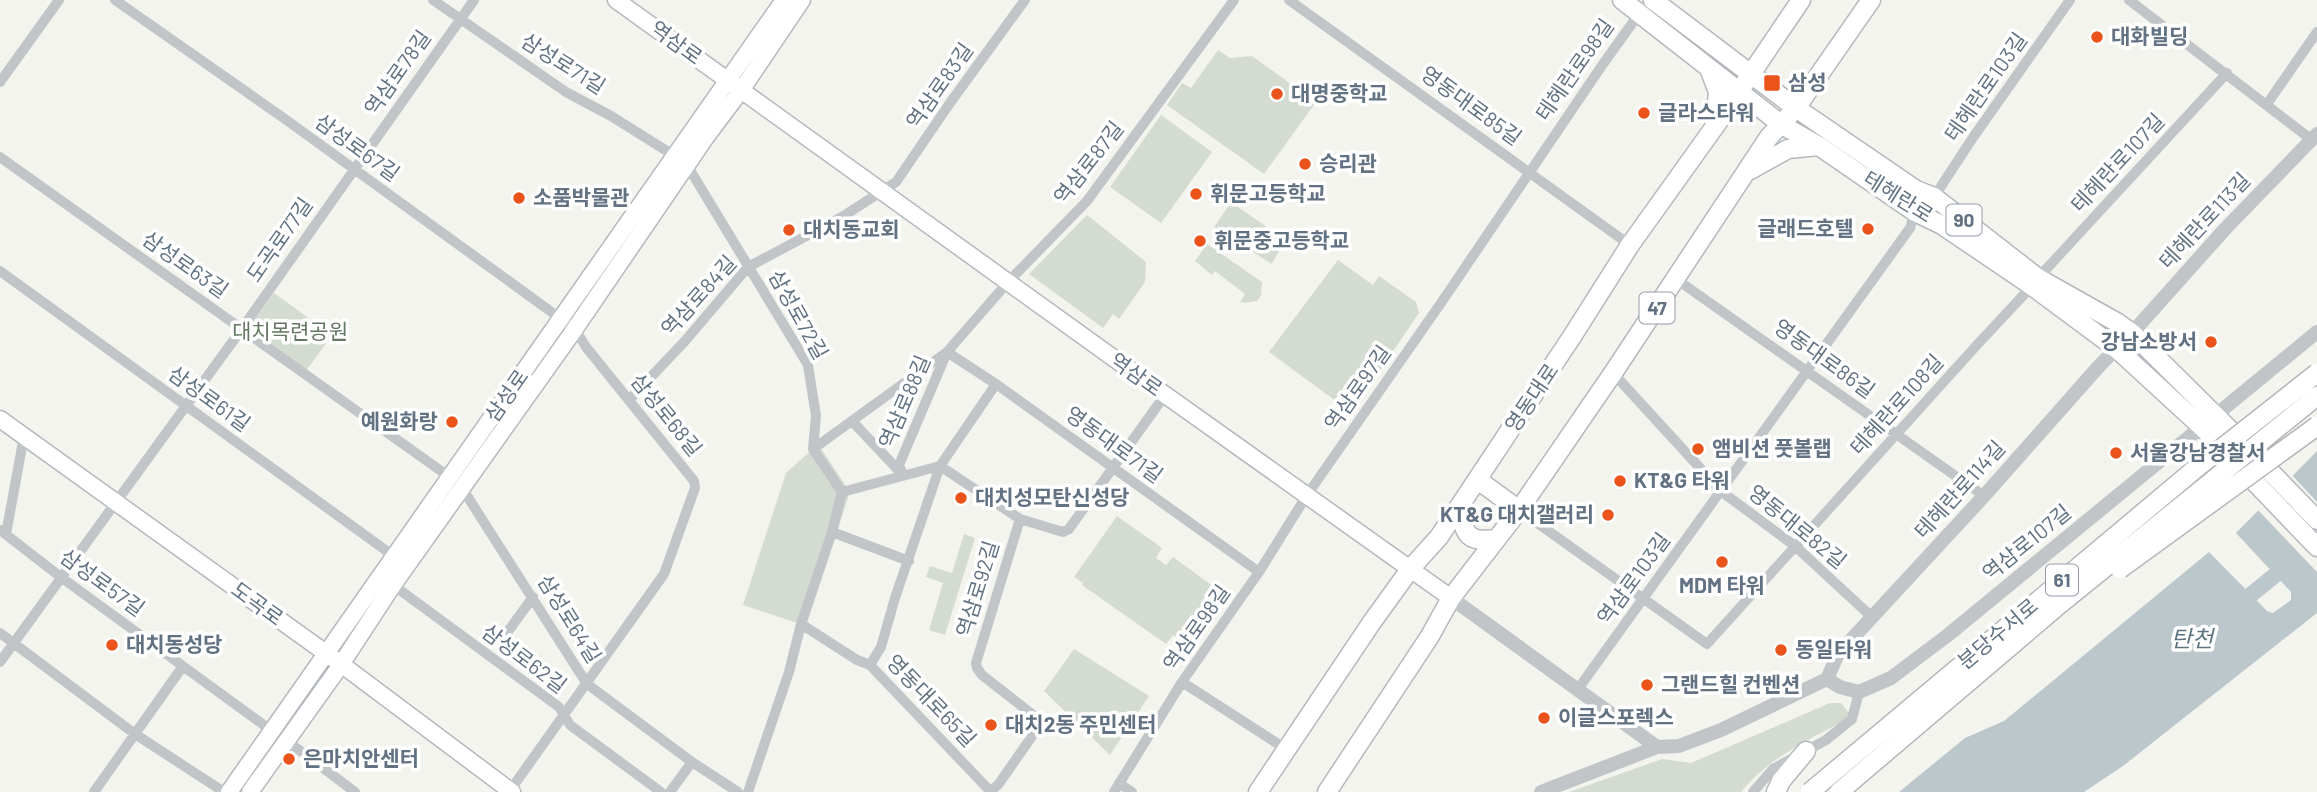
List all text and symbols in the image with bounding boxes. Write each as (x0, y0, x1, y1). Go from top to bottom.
street label: 테헤란로98길 (1530, 13, 1618, 125)
street label: 역삼로 (646, 15, 708, 69)
place label: 대화빌딩 (2111, 23, 2188, 48)
street label: 역삼로78길 (358, 25, 435, 120)
street label: 삼성로71길 (517, 27, 611, 98)
street label: 테헤란로103길 (1938, 27, 2031, 145)
marker: 대화빌딩 (2089, 29, 2105, 45)
street label: 역삼로83길 (900, 37, 977, 133)
street label: 영동대로85길 (1417, 60, 1527, 150)
place label: 삼성 (1788, 69, 1827, 94)
marker: 삼성 (1762, 73, 1782, 93)
place label: 대명중학교 (1291, 80, 1388, 105)
marker: 대명중학교 (1269, 86, 1285, 102)
place label: 글라스타워 (1658, 99, 1755, 124)
marker: 글라스타워 (1636, 105, 1652, 121)
street label: 테헤란로107길 (2065, 107, 2169, 216)
street label: 삼성로67길 (311, 108, 405, 186)
street label: 역삼로87길 (1048, 116, 1128, 208)
place label: 승리관 (1319, 150, 1377, 175)
marker: 승리관 (1297, 156, 1313, 172)
street label: 테헤란로 (1859, 165, 1938, 227)
street label: 테헤란로113길 (2153, 167, 2255, 273)
place label: 휘문고등학교 (1210, 180, 1326, 205)
place label: 소품박물관 (533, 184, 630, 209)
marker: 휘문고등학교 (1188, 186, 1204, 202)
marker: 소품박물관 (511, 190, 527, 206)
street label: 도곡로77길 (241, 192, 317, 286)
road number: 90 (1946, 204, 1982, 235)
place label: 글래드호텔 (1757, 215, 1854, 240)
place label: 대치동교회 (803, 216, 900, 241)
marker: 글래드호텔 (1860, 221, 1876, 237)
marker: 대치동교회 (781, 222, 797, 238)
street label: 삼성로63길 (138, 225, 234, 302)
place label: 휘문중고등학교 (1214, 227, 1349, 252)
marker: 휘문중고등학교 (1192, 233, 1208, 249)
street label: 역삼로84길 (655, 250, 741, 340)
street label: 삼성로72길 (765, 265, 834, 363)
road number: 47 (1640, 292, 1674, 324)
street label: 영동대로86길 (1770, 313, 1880, 403)
park label: 대치목련공원 (232, 318, 348, 343)
place label: 강남소방서 (2100, 328, 2197, 353)
marker: 강남소방서 (2203, 334, 2219, 350)
street label: 역삼로97길 (1318, 340, 1395, 435)
street label: 역삼로 (1106, 347, 1168, 401)
street label: 테헤란로108길 (1844, 349, 1948, 459)
street label: 역삼로88길 (873, 351, 935, 452)
street label: 영동대로 (1499, 358, 1563, 436)
street label: 삼성로61길 (164, 360, 256, 436)
street label: 삼성로 (479, 364, 533, 426)
street label: 삼성로68길 (626, 368, 708, 460)
street label: 영동대로71길 (1061, 400, 1168, 487)
place label: 예원화랑 (361, 408, 438, 433)
marker: 예원화랑 (444, 414, 460, 430)
place label: 앰비션 풋볼랩 (1712, 435, 1832, 460)
street label: 테헤란로114길 (1908, 435, 2009, 543)
place label: 서울강남경찰서 (2130, 439, 2265, 464)
marker: 앰비션 풋볼랩 (1690, 441, 1706, 457)
marker: 서울강남경찰서 (2108, 445, 2124, 461)
place label: KT&G 타워 (1634, 467, 1730, 492)
marker: KT&G 타워 (1612, 473, 1628, 489)
street label: 영동대로82길 (1744, 479, 1852, 573)
place label: 대치성모탄신성당 (975, 484, 1130, 509)
marker: 대치성모탄신성당 (953, 490, 969, 506)
street label: 역삼로107길 (1977, 499, 2075, 585)
place label: KT&G 대치갤러리 (1440, 501, 1594, 526)
marker: KT&G 대치갤러리 (1600, 507, 1616, 523)
street label: 역삼로103길 (1591, 527, 1674, 629)
street label: 역삼로92길 (950, 537, 1003, 640)
street label: 삼성로57길 (56, 543, 150, 621)
marker: MDM 타워 (1714, 554, 1730, 570)
road number: 61 (2046, 565, 2078, 596)
street label: 삼성로64길 (533, 569, 607, 667)
place label: MDM 타워 (1679, 572, 1765, 597)
street label: 도곡로 (227, 576, 289, 630)
street label: 역삼로98길 (1157, 579, 1234, 675)
street label: 분당수서로 (1952, 592, 2042, 673)
street label: 삼성로62길 (478, 618, 572, 698)
water label: 탄천 (2171, 624, 2216, 652)
place label: 대치동성당 (126, 631, 223, 656)
place label: 동일타워 (1795, 636, 1872, 661)
marker: 대치동성당 (104, 637, 120, 653)
marker: 동일타워 (1773, 642, 1789, 658)
street label: 영동대로65길 (882, 649, 982, 751)
place label: 그랜드힐 컨벤션 (1661, 671, 1800, 696)
marker: 그랜드힐 컨벤션 (1639, 677, 1655, 693)
place label: 이글스포렉스 (1558, 704, 1674, 729)
marker: 이글스포렉스 (1536, 710, 1552, 726)
place label: 대치2동 주민센터 (1005, 711, 1156, 736)
marker: 대치2동 주민센터 (983, 717, 999, 733)
place label: 은마치안센터 (303, 745, 419, 770)
marker: 은마치안센터 (281, 751, 297, 767)

